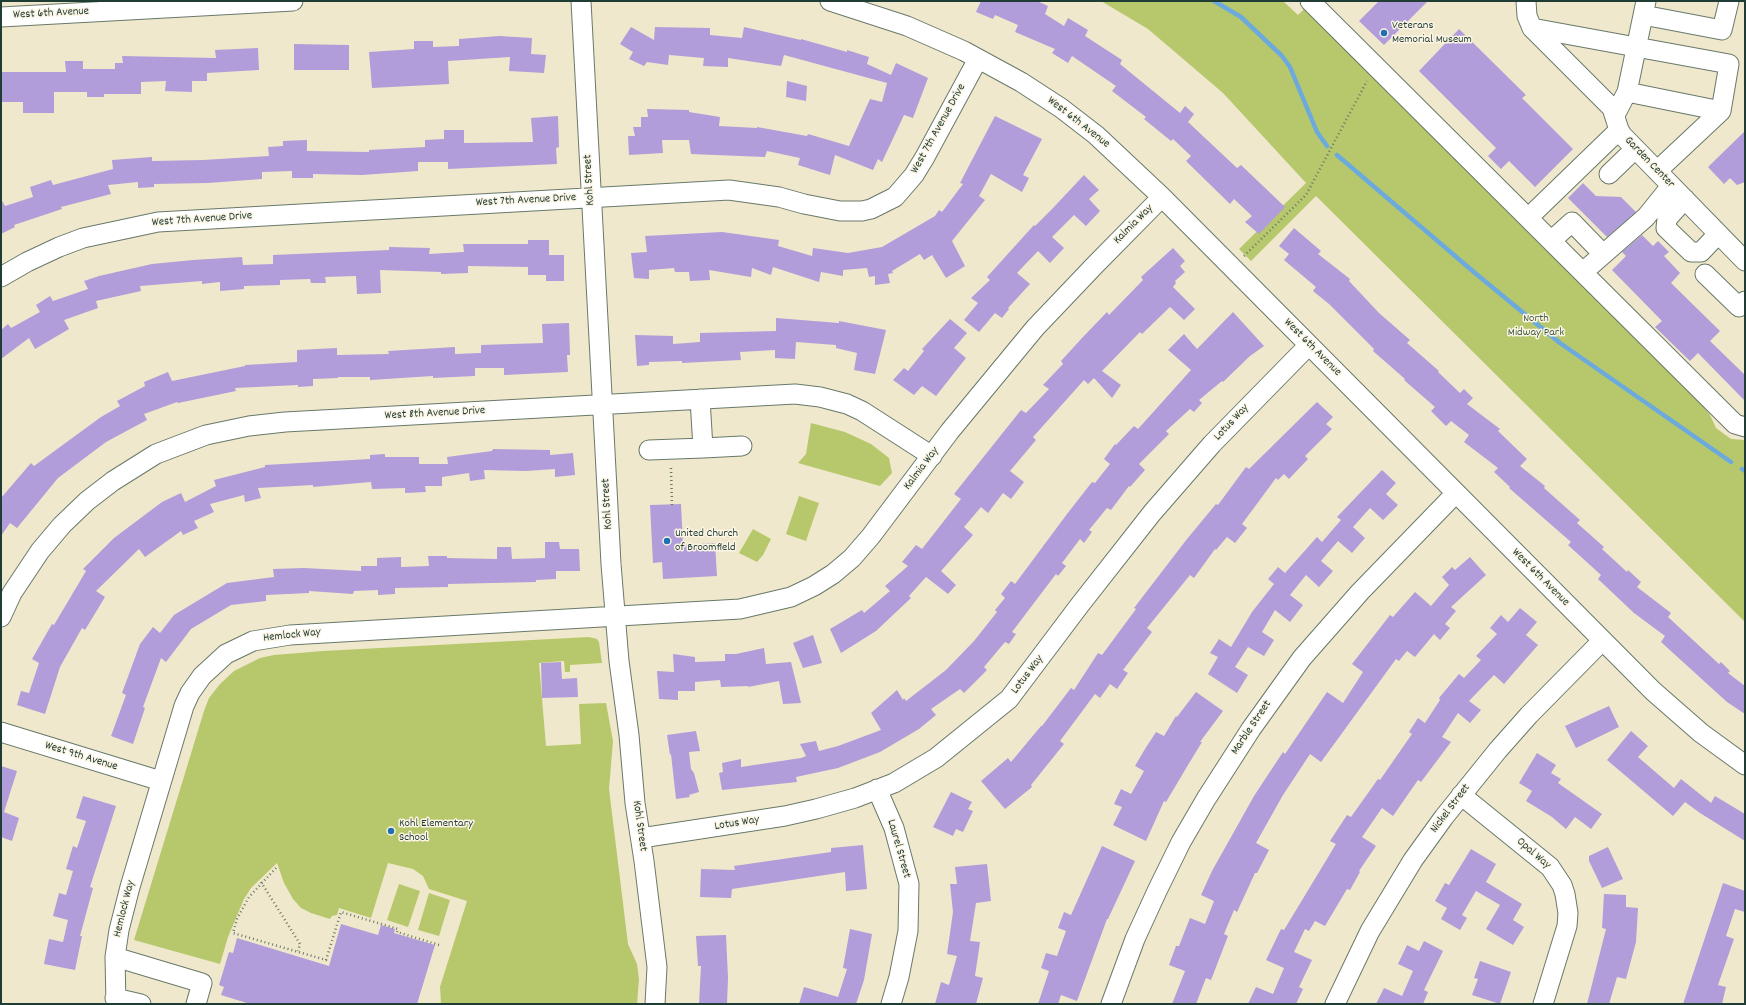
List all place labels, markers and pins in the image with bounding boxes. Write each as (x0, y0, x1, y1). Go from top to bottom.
place label: Veterans Memorial Museum (1392, 19, 1472, 47)
marker: Veterans Memorial Museum (1379, 28, 1389, 38)
place label: United Church of Broomfield (675, 527, 738, 555)
marker: United Church of Broomfield (662, 536, 672, 546)
place label: Kohl Elementary School (399, 817, 473, 845)
marker: Kohl Elementary School (386, 826, 396, 836)

